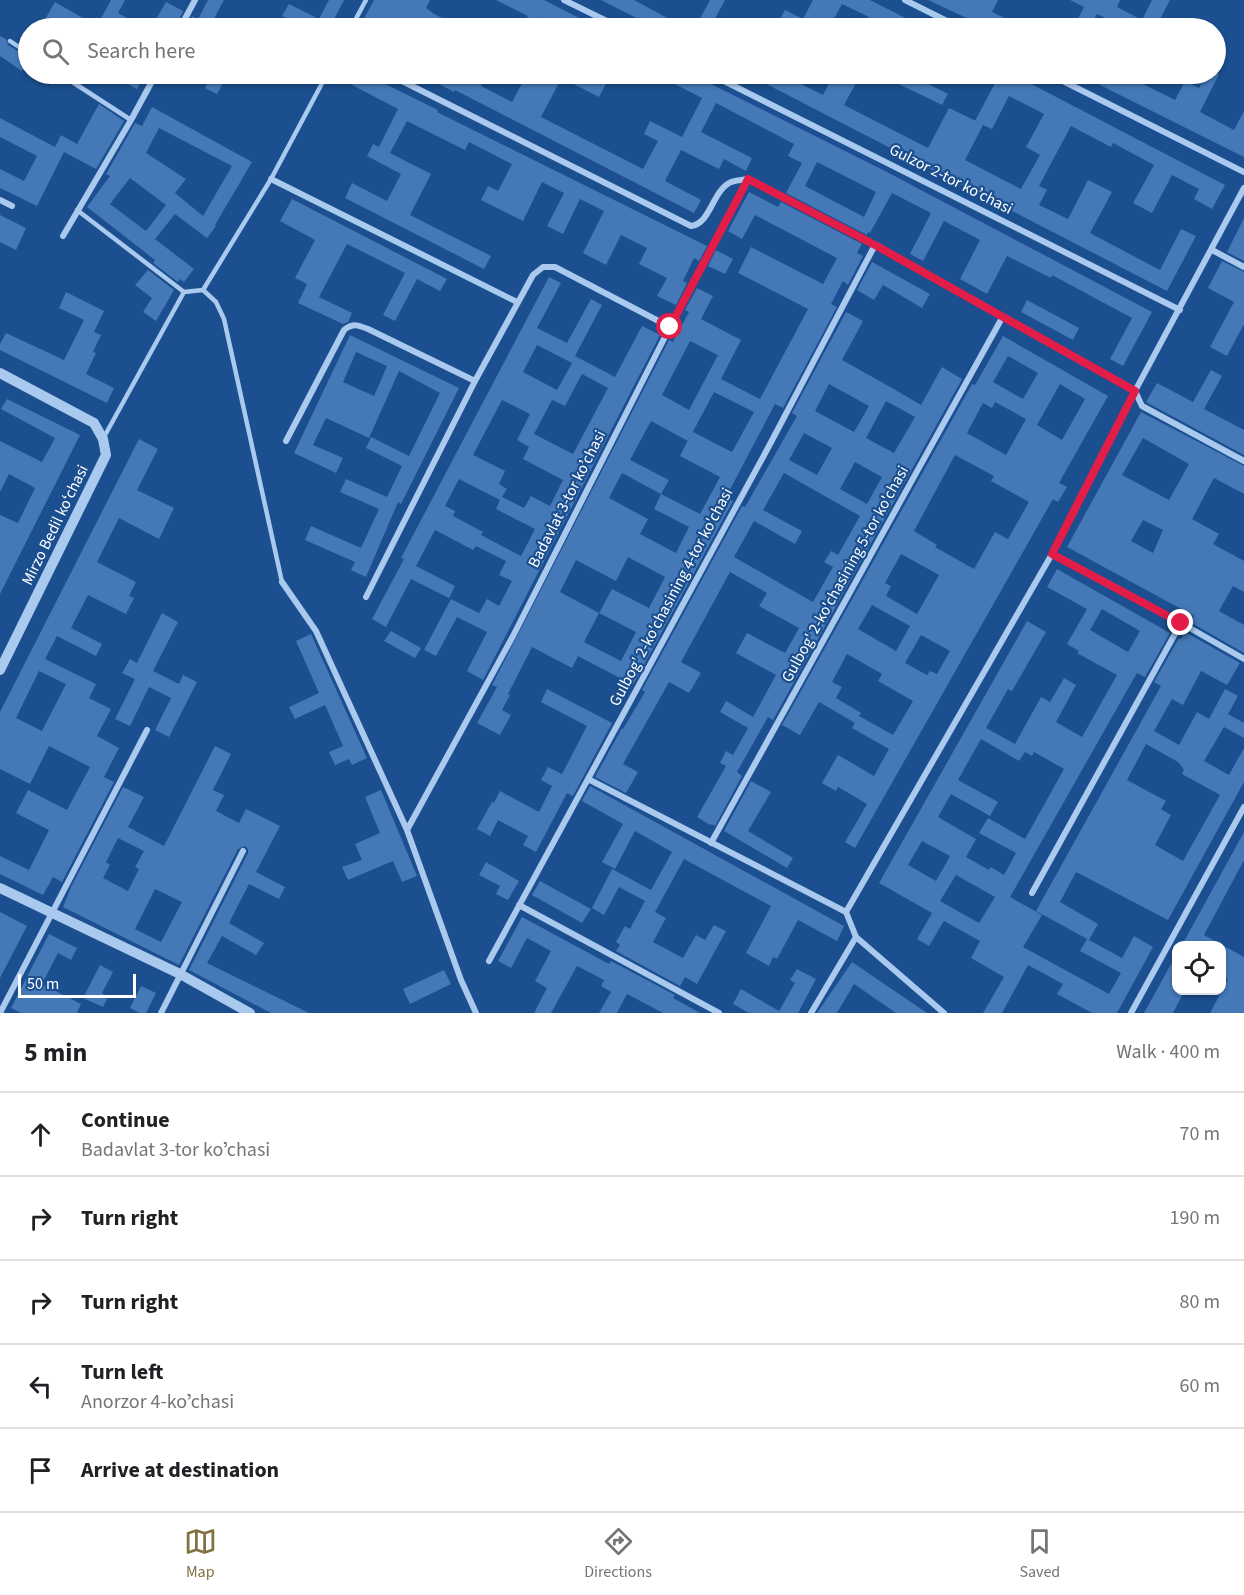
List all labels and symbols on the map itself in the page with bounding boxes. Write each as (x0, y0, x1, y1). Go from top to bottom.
street label: Gulzor 2-tor koʼchasi (886, 138, 1016, 220)
route start (656, 313, 682, 339)
street label: Badavlat 3-tor koʼchasi (523, 427, 611, 571)
street label: Mirzo Bedil koʻchasi (16, 461, 94, 589)
street label: Gulbog' 2-ko'chasining 5-tor ko'chasi (776, 462, 914, 686)
street label: Gulbog' 2-ko'chasining 4-tor ko'chasi (604, 484, 738, 710)
route end (1167, 609, 1193, 635)
scale bar (18, 971, 136, 998)

